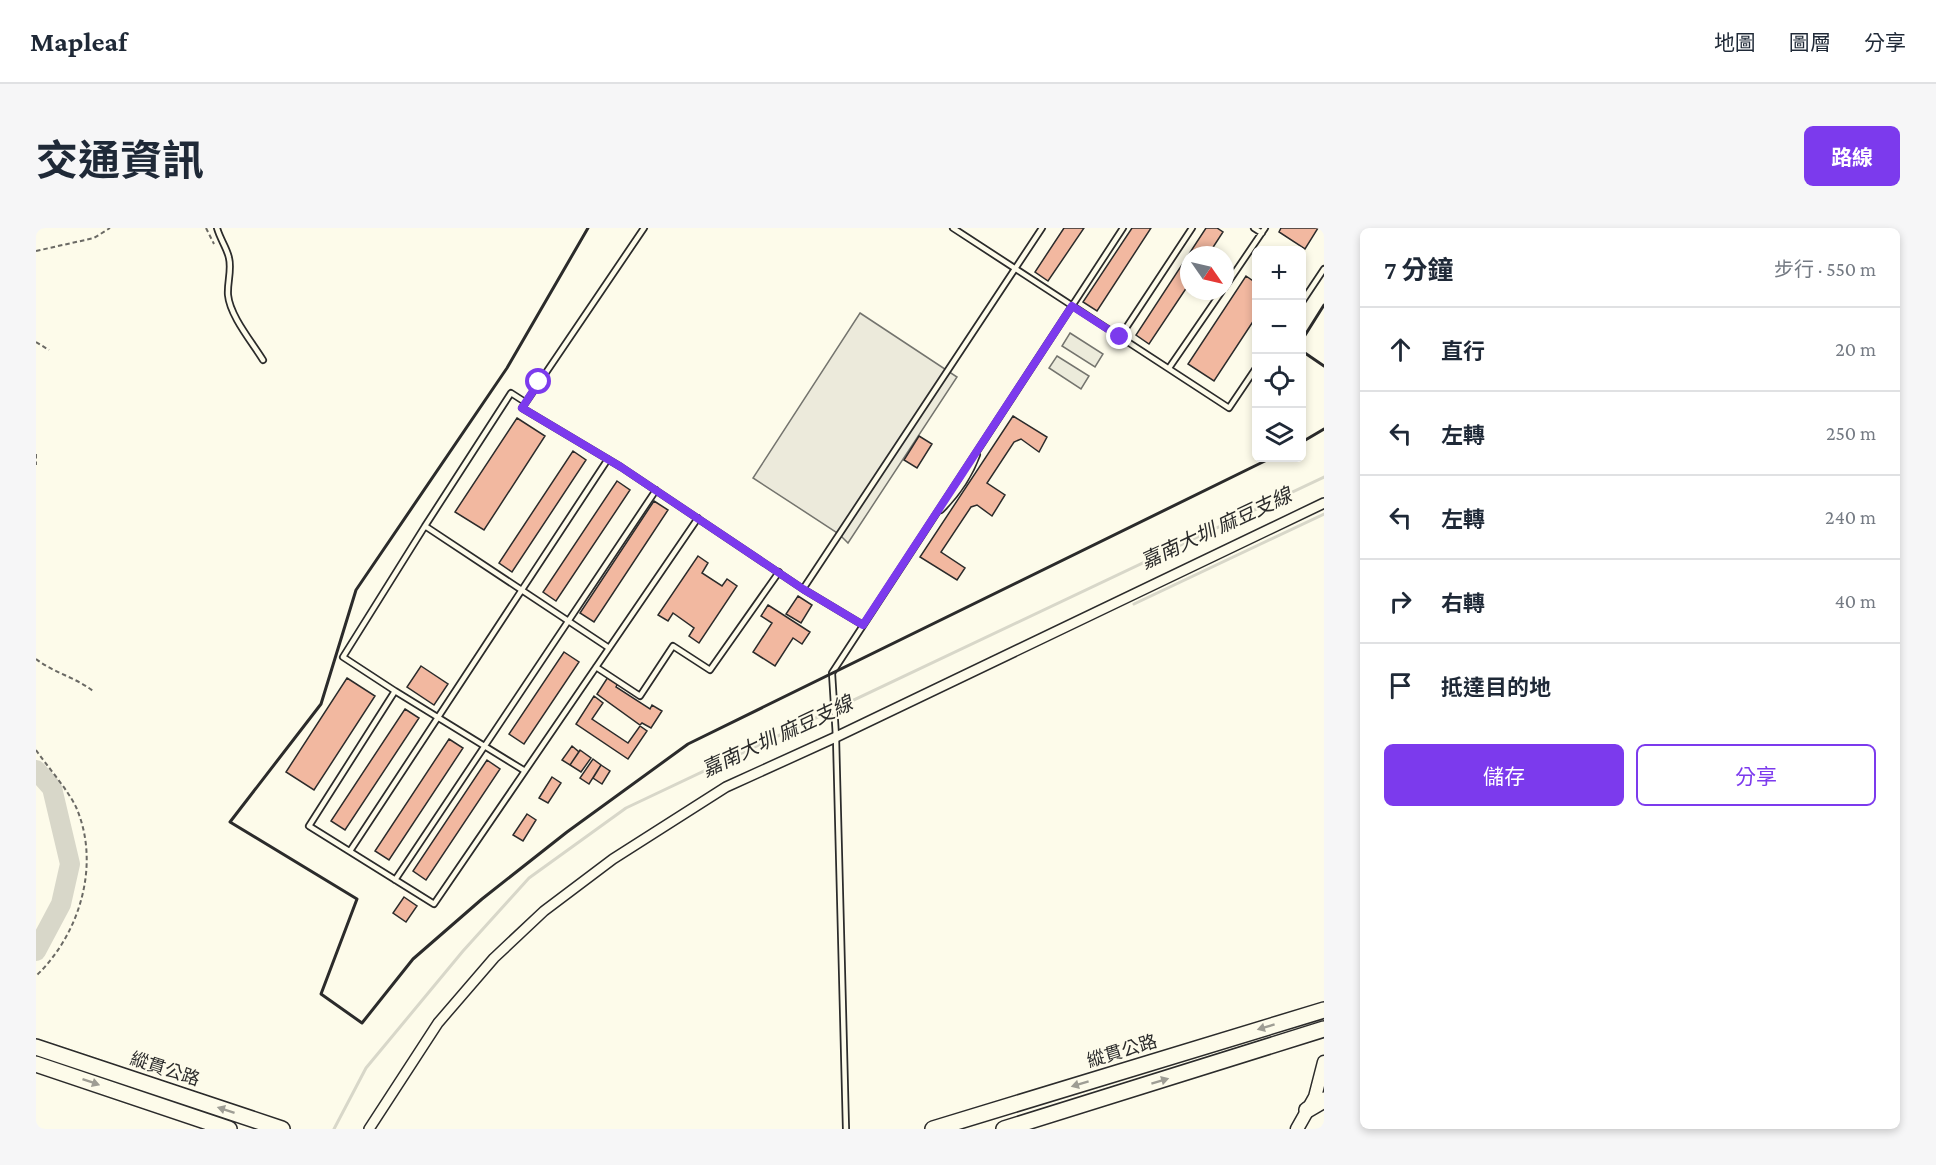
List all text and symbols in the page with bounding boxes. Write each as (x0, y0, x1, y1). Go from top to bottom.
text: Mapleaf (30, 26, 127, 57)
text: 地圖 (1714, 31, 1756, 55)
text: 圖層 (1789, 31, 1831, 55)
text: 分享 (1864, 31, 1906, 55)
button: 路線 (1804, 126, 1900, 186)
text: 交通資訊 (36, 137, 204, 184)
north arrow (1180, 246, 1234, 300)
map controls (1252, 246, 1306, 462)
button: + (1252, 246, 1306, 300)
text: 7 分鐘 (1384, 256, 1454, 285)
text: 步行 · 550 m (1774, 258, 1876, 280)
button: − (1252, 300, 1306, 354)
route end (1106, 323, 1132, 349)
icon: ahead (1384, 333, 1417, 366)
text: 20 m (1835, 338, 1876, 360)
text: 直行 (1441, 339, 1485, 364)
button: locate (1252, 354, 1306, 408)
route start (525, 368, 551, 394)
button: layers (1252, 408, 1306, 462)
icon: left (1384, 417, 1417, 450)
text: 250 m (1826, 422, 1876, 444)
text: 左轉 (1441, 423, 1485, 448)
water label: 嘉南大圳 麻豆支線 (1137, 483, 1297, 573)
icon: left (1384, 501, 1417, 534)
text: 240 m (1825, 506, 1876, 528)
text: 左轉 (1441, 507, 1485, 532)
icon: right (1384, 585, 1417, 618)
text: 40 m (1835, 590, 1876, 612)
text: 右轉 (1441, 591, 1485, 616)
icon: arrive (1384, 669, 1417, 702)
text: 抵達目的地 (1441, 675, 1551, 700)
water label: 嘉南大圳 麻豆支線 (698, 691, 858, 781)
button: 儲存 (1384, 744, 1624, 806)
button: 分享 (1636, 744, 1876, 806)
one-way arrow (1257, 1023, 1275, 1032)
street label: 縱貫公路 (1085, 1031, 1159, 1071)
street label: 縱貫公路 (128, 1048, 202, 1090)
one-way arrow (1151, 1075, 1169, 1085)
one-way arrow (82, 1078, 100, 1088)
one-way arrow (1070, 1080, 1088, 1089)
one-way arrow (217, 1105, 235, 1115)

